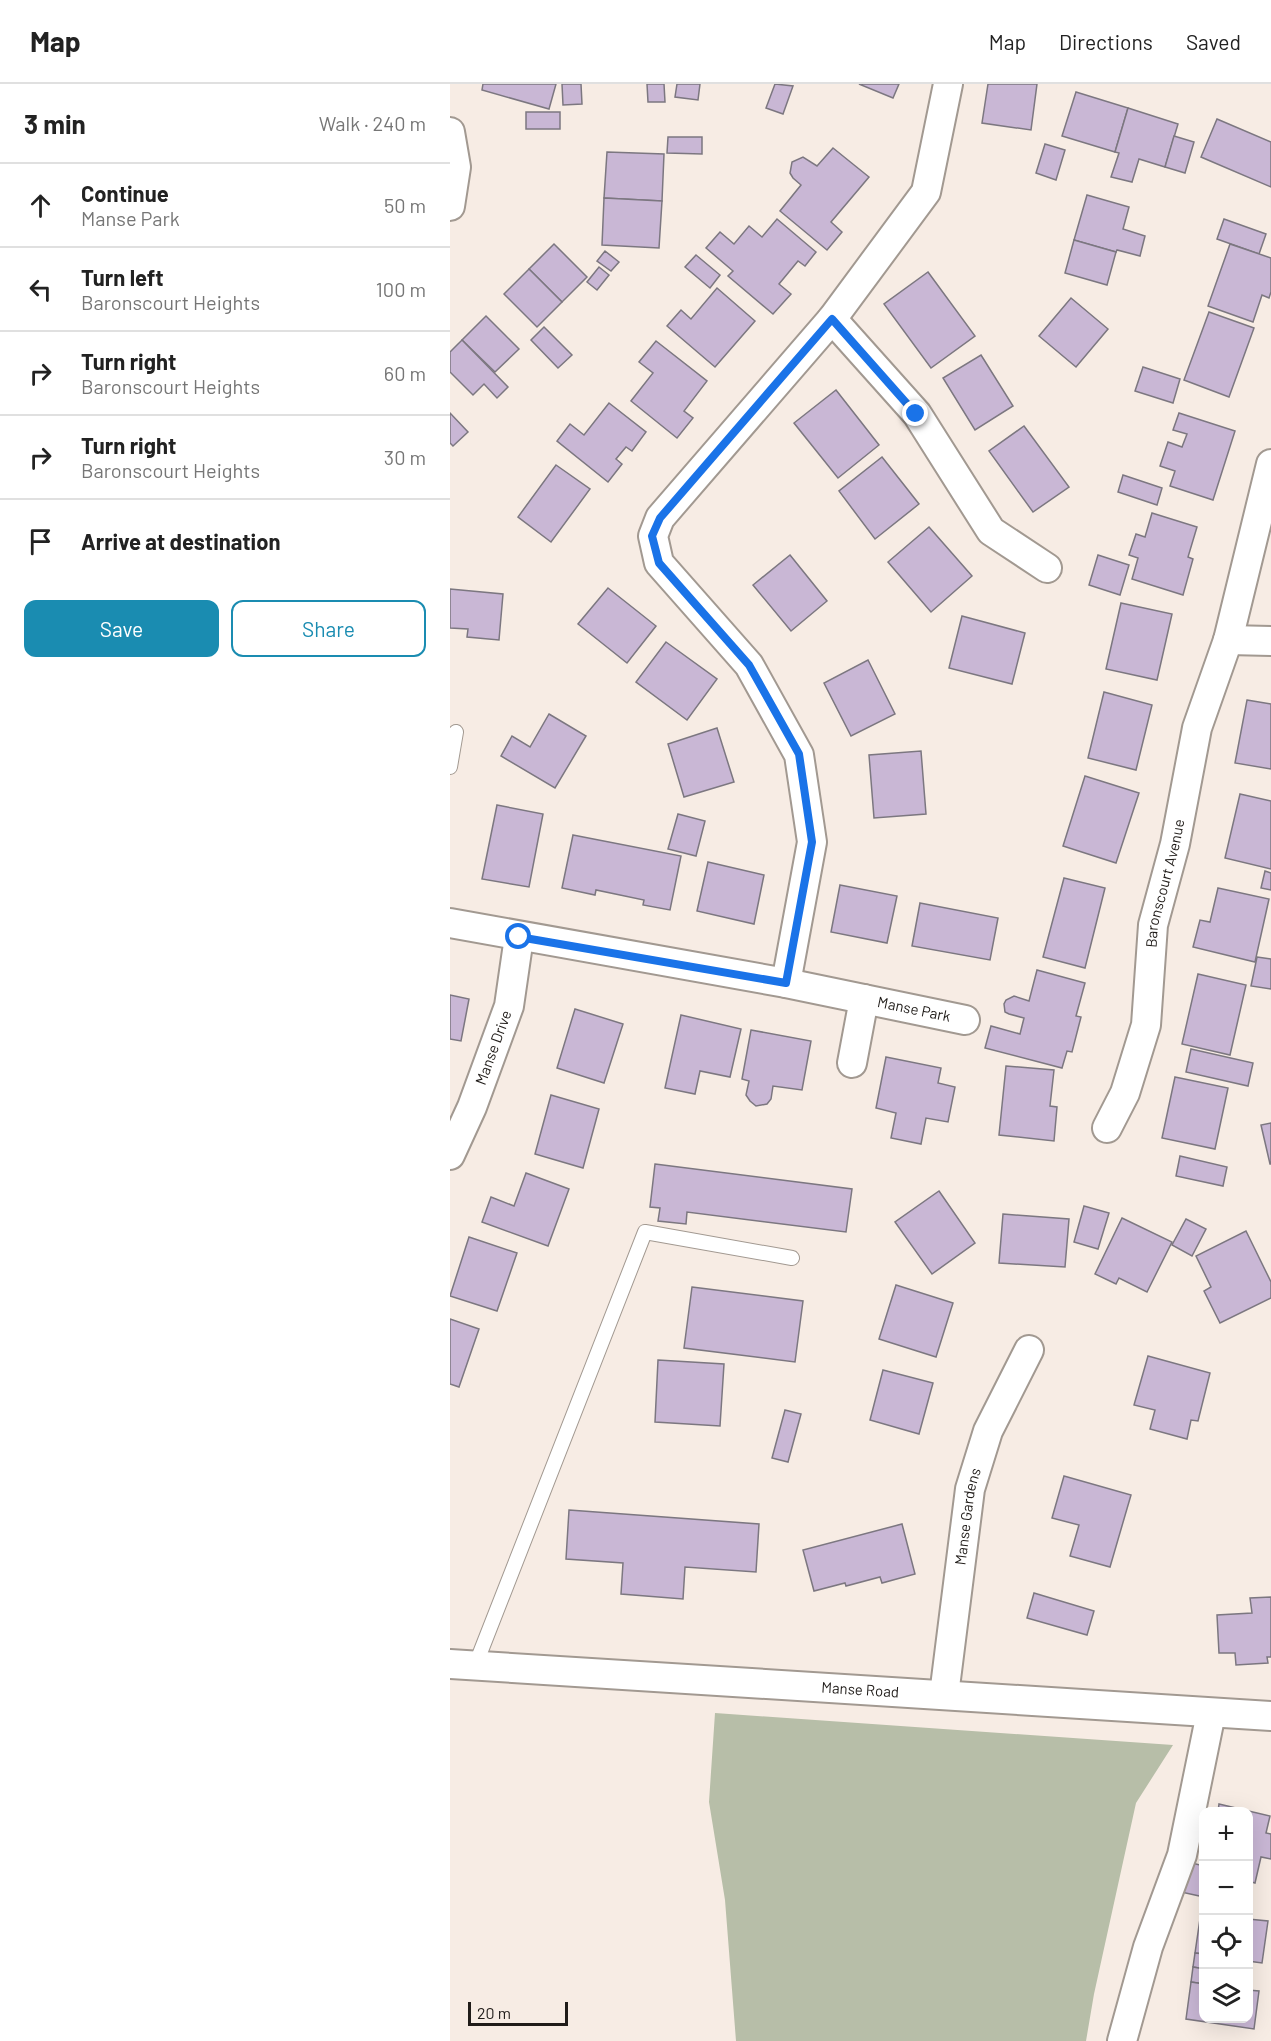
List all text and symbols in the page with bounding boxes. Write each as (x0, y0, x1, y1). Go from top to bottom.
text: Map (30, 24, 81, 58)
text: Map (989, 29, 1026, 54)
text: Directions (1059, 29, 1153, 54)
text: Saved (1186, 29, 1241, 54)
text: 3 min (24, 108, 86, 139)
text: Walk · 240 m (319, 111, 426, 135)
text: Continue (81, 180, 169, 206)
icon: ahead (24, 189, 57, 222)
text: 50 m (384, 193, 426, 217)
text: Manse Park (81, 206, 180, 230)
text: Turn left (81, 264, 164, 290)
icon: left (24, 273, 57, 306)
text: 100 m (376, 277, 426, 301)
text: Baronscourt Heights (81, 290, 260, 314)
text: Turn right (81, 348, 176, 374)
icon: right (24, 357, 57, 390)
text: 60 m (384, 361, 426, 385)
text: Baronscourt Heights (81, 374, 260, 398)
route end (902, 400, 928, 426)
text: Turn right (81, 432, 176, 458)
icon: right (24, 441, 57, 474)
text: 30 m (384, 445, 426, 469)
text: Baronscourt Heights (81, 458, 260, 482)
icon: arrive (24, 525, 57, 558)
text: Arrive at destination (81, 528, 280, 554)
button: Save (24, 600, 219, 657)
button: Share (231, 600, 426, 657)
street label: Baronscourt Avenue (1141, 817, 1188, 948)
route start (505, 923, 531, 949)
street label: Manse Park (876, 992, 953, 1025)
street label: Manse Drive (471, 1008, 515, 1087)
street label: Manse Gardens (950, 1465, 984, 1566)
street label: Manse Road (821, 1678, 900, 1700)
map controls (1199, 1807, 1253, 2023)
button: + (1199, 1807, 1253, 1861)
button: − (1199, 1861, 1253, 1915)
button: locate (1199, 1915, 1253, 1969)
button: layers (1199, 1969, 1253, 2023)
scale bar (468, 1999, 568, 2026)
text: 20 m (477, 2003, 511, 2022)

